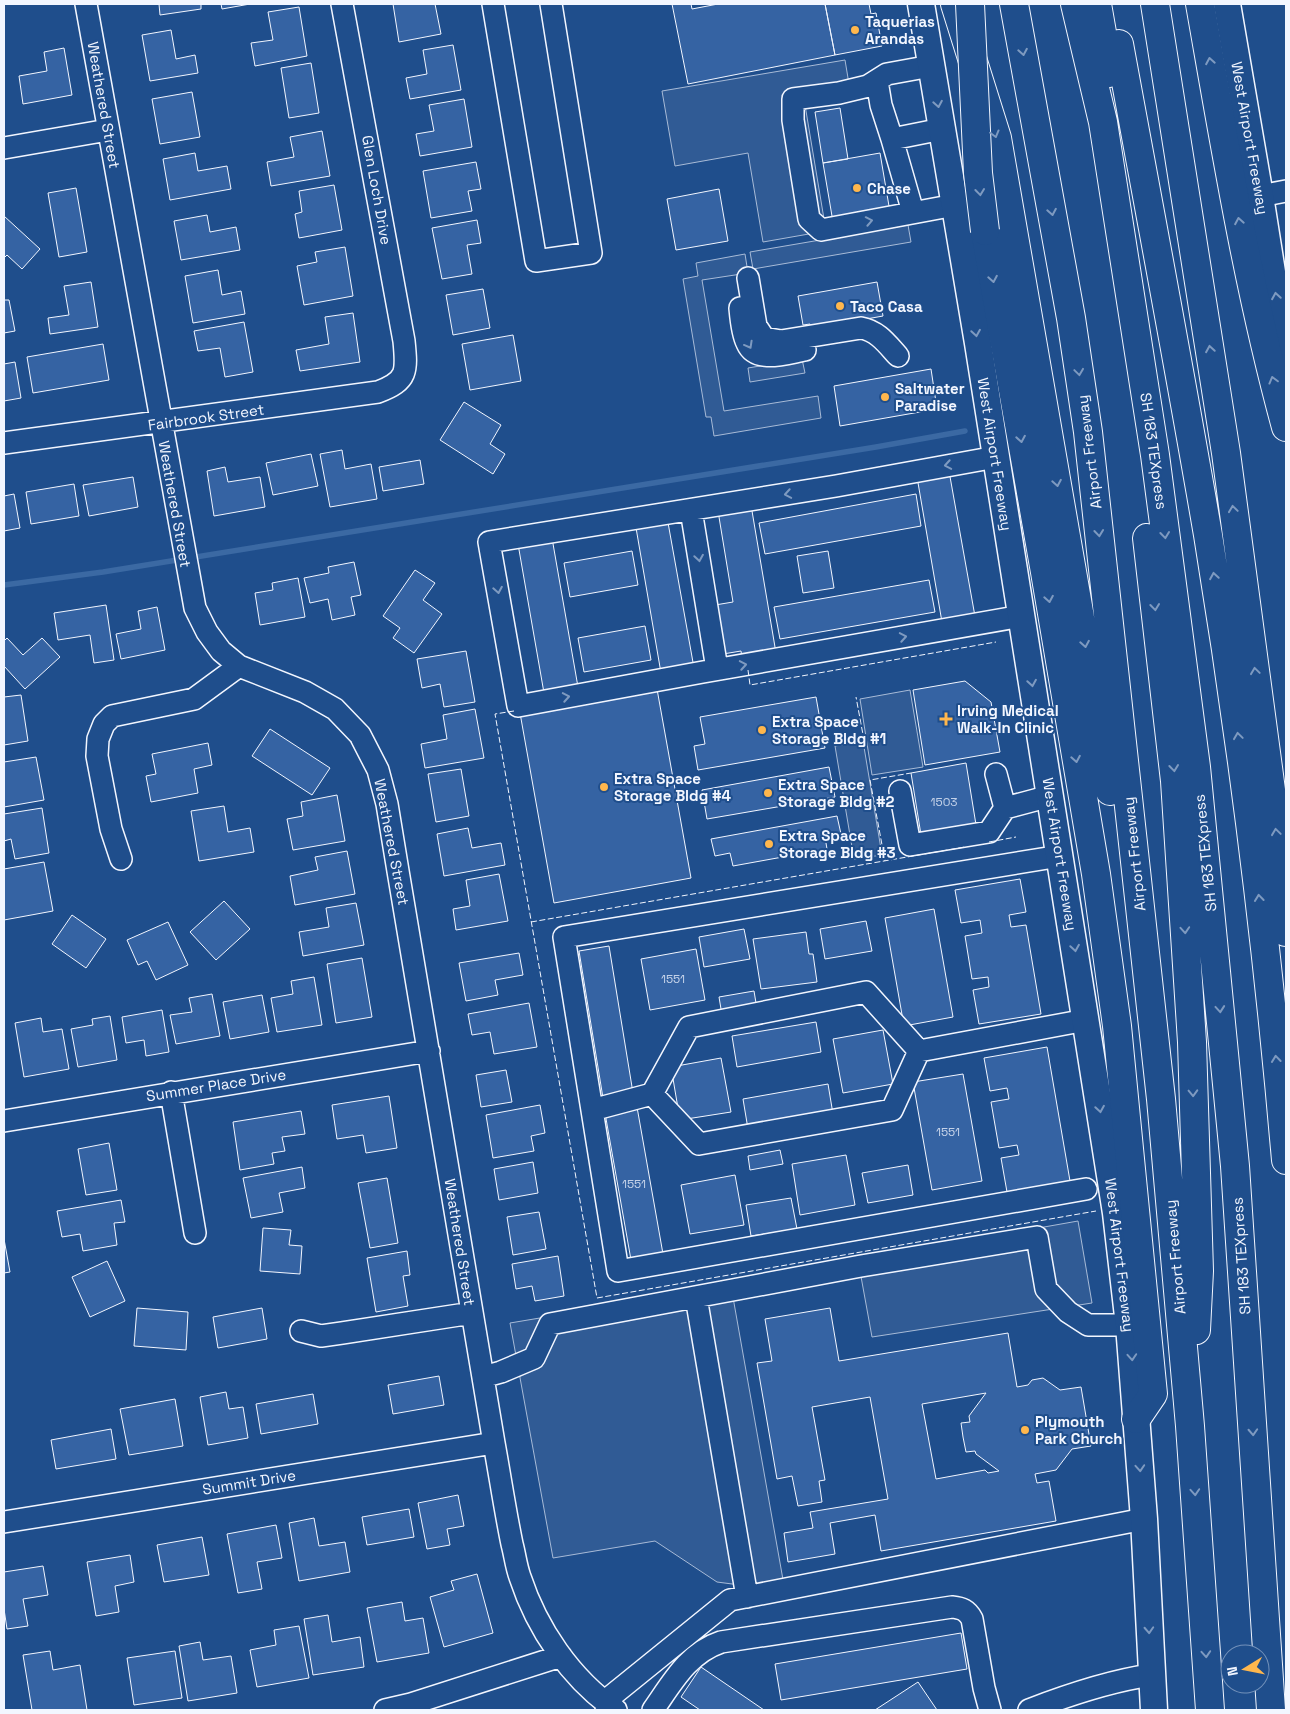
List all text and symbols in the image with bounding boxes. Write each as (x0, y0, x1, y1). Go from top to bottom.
place label: Taquerias Arandas (865, 12, 935, 48)
marker: Taquerias Arandas (849, 24, 861, 36)
street label: Weathered Street (83, 40, 125, 170)
one-way arrow (1017, 47, 1027, 56)
one-way arrow (1206, 57, 1216, 65)
street label: West Airport Freeway (1227, 60, 1273, 216)
one-way arrow (932, 99, 942, 108)
one-way arrow (990, 129, 1000, 138)
street label: Glen Loch Drive (358, 134, 396, 246)
place label: Chase (867, 179, 911, 198)
marker: Chase (851, 182, 863, 194)
one-way arrow (974, 188, 985, 196)
one-way arrow (1046, 207, 1056, 216)
one-way arrow (864, 216, 873, 226)
one-way arrow (1234, 217, 1244, 225)
one-way arrow (988, 274, 998, 283)
one-way arrow (1271, 292, 1282, 300)
place label: Taco Casa (850, 297, 923, 316)
marker: Taco Casa (834, 300, 846, 312)
one-way arrow (970, 329, 981, 337)
one-way arrow (743, 339, 753, 348)
one-way arrow (1205, 344, 1215, 353)
one-way arrow (1073, 368, 1084, 376)
street label: West Airport Freeway (974, 376, 1016, 532)
one-way arrow (1269, 376, 1279, 384)
place label: Saltwater Paradise (895, 379, 965, 415)
marker: Saltwater Paradise (879, 391, 891, 403)
street label: SH 183 TEXpress (1136, 391, 1172, 511)
street label: Airport Freeway (1073, 394, 1105, 510)
street label: Fairbrook Street (147, 399, 265, 435)
one-way arrow (1016, 434, 1026, 443)
street label: Weathered Street (154, 439, 196, 569)
one-way arrow (943, 460, 952, 470)
one-way arrow (1052, 479, 1062, 488)
one-way arrow (783, 488, 792, 498)
one-way arrow (1229, 505, 1239, 514)
one-way arrow (1093, 529, 1104, 537)
one-way arrow (1160, 530, 1170, 539)
one-way arrow (693, 554, 703, 563)
one-way arrow (1209, 571, 1220, 579)
one-way arrow (492, 586, 502, 595)
one-way arrow (1044, 595, 1054, 603)
one-way arrow (1149, 603, 1160, 611)
one-way arrow (899, 632, 908, 642)
one-way arrow (1079, 639, 1089, 648)
one-way arrow (739, 660, 747, 670)
one-way arrow (1250, 666, 1261, 674)
one-way arrow (1027, 679, 1037, 688)
one-way arrow (562, 692, 570, 703)
place label: Irving Medical Walk-In Clinic (957, 701, 1059, 737)
place label: Extra Space Storage Bldg #1 (772, 712, 886, 748)
marker: Irving Medical Walk-In Clinic (939, 712, 953, 726)
marker: Extra Space Storage Bldg #1 (756, 724, 768, 736)
one-way arrow (1233, 732, 1244, 740)
one-way arrow (1071, 755, 1081, 764)
one-way arrow (1168, 765, 1179, 773)
place label: Extra Space Storage Bldg #4 (614, 769, 732, 805)
place label: Extra Space Storage Bldg #2 (778, 775, 895, 811)
street label: West Airport Freeway (1039, 776, 1081, 932)
street label: Weathered Street (370, 777, 414, 907)
marker: Extra Space Storage Bldg #4 (598, 781, 610, 793)
marker: Extra Space Storage Bldg #2 (762, 787, 774, 799)
street label: SH 183 TEXpress (1189, 793, 1221, 912)
house number: 1503 (930, 794, 958, 810)
street label: Airport Freeway (1119, 796, 1149, 912)
place label: Extra Space Storage Bldg #3 (779, 826, 896, 862)
one-way arrow (1271, 827, 1282, 835)
marker: Extra Space Storage Bldg #3 (763, 838, 775, 850)
one-way arrow (1254, 893, 1265, 901)
one-way arrow (1179, 927, 1190, 935)
one-way arrow (1069, 943, 1079, 952)
house number: 1551 (661, 971, 685, 987)
one-way arrow (1214, 1005, 1225, 1013)
one-way arrow (1271, 1055, 1282, 1063)
street label: Summer Place Drive (145, 1065, 287, 1105)
one-way arrow (1188, 1089, 1199, 1097)
one-way arrow (1095, 1105, 1105, 1113)
house number: 1551 (936, 1124, 960, 1140)
house number: 1551 (622, 1176, 646, 1192)
street label: Weathered Street (441, 1177, 479, 1307)
street label: West Airport Freeway (1101, 1177, 1139, 1333)
street label: SH 183 TEXpress (1227, 1197, 1255, 1315)
street label: Airport Freeway (1161, 1199, 1189, 1315)
one-way arrow (1126, 1353, 1137, 1361)
place label: Plymouth Park Church (1035, 1412, 1123, 1448)
marker: Plymouth Park Church (1019, 1424, 1031, 1436)
one-way arrow (1248, 1429, 1259, 1437)
one-way arrow (1134, 1464, 1145, 1472)
street label: Summit Drive (201, 1465, 297, 1499)
one-way arrow (1189, 1488, 1200, 1496)
one-way arrow (1144, 1626, 1155, 1634)
north arrow (1220, 1644, 1270, 1694)
one-way arrow (1200, 1650, 1211, 1658)
text: N (1223, 1665, 1242, 1677)

